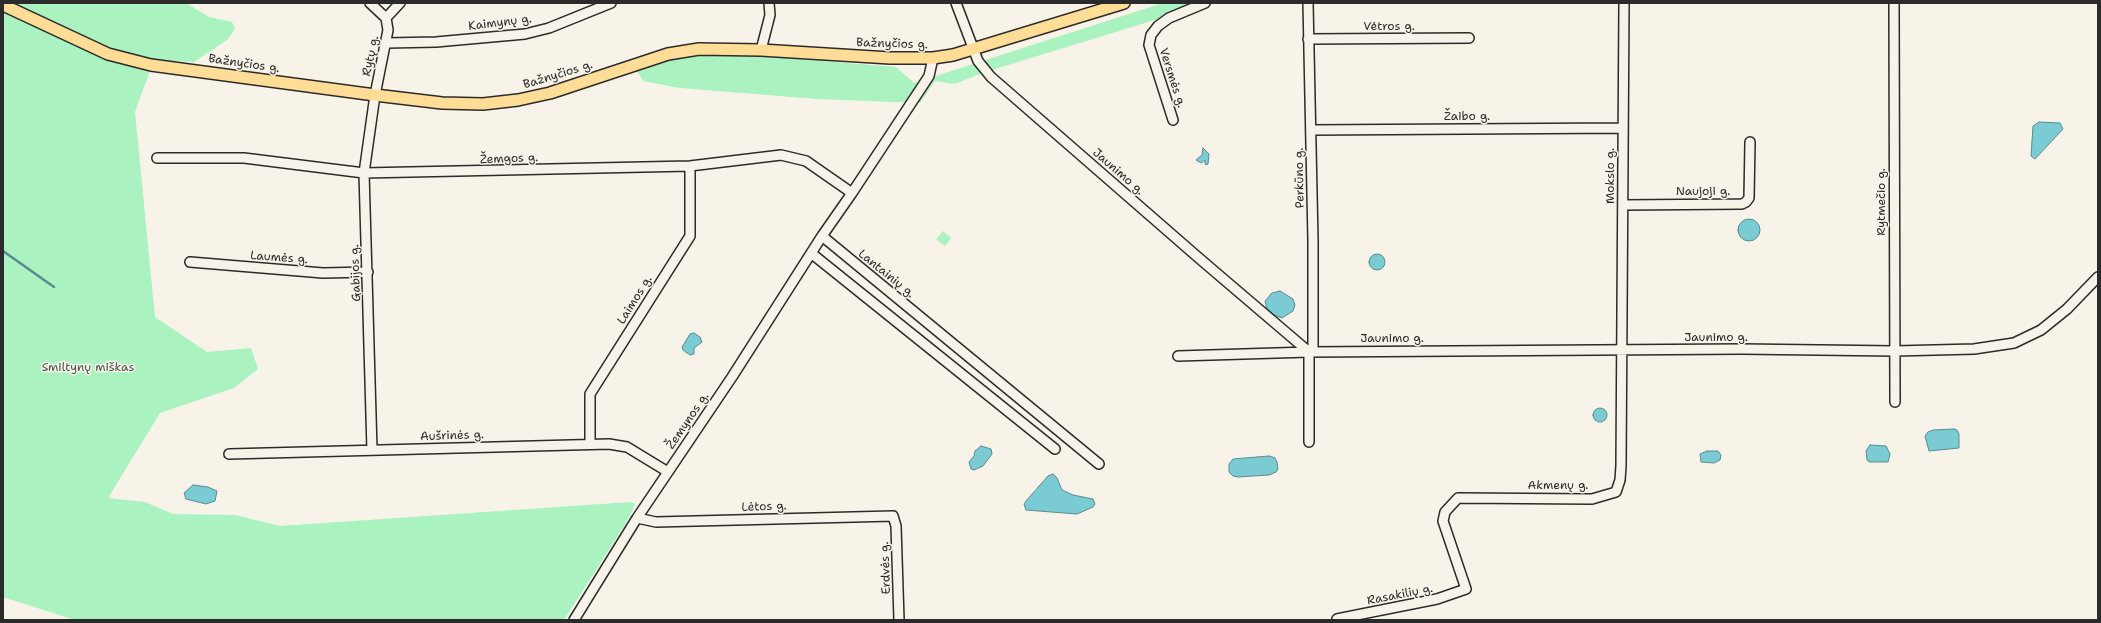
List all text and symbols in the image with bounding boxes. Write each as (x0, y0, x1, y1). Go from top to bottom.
street label: Kaimynų g. (468, 12, 532, 34)
street label: Vėtros g. (1363, 20, 1415, 34)
street label: Rytų g. (360, 34, 382, 78)
street label: Bažnyčios g. (856, 36, 928, 52)
street label: Versmės g. (1156, 46, 1188, 110)
street label: Bažnyčios g. (207, 52, 281, 76)
street label: Bažnyčios g. (522, 58, 594, 92)
street label: Žaibo g. (1444, 110, 1490, 124)
street label: Jaunimo g. (1089, 146, 1147, 198)
street label: Perkūno g. (1292, 148, 1308, 208)
street label: Mokslo g. (1604, 148, 1618, 204)
street label: Žemgos g. (480, 151, 538, 167)
street label: Rytmečio g. (1875, 168, 1889, 236)
street label: Naujoji g. (1676, 185, 1730, 199)
street label: Gabijos g. (348, 244, 364, 302)
street label: Lantainių g. (855, 247, 917, 301)
street label: Laumės g. (250, 249, 308, 267)
street label: Laimos g. (614, 273, 656, 327)
street label: Jaunimo g. (1684, 331, 1748, 345)
street label: Jaunimo g. (1360, 332, 1424, 346)
park label: Smiltynų miškas (42, 361, 134, 375)
street label: Žemynos g. (664, 390, 712, 452)
street label: Aušrinės g. (420, 428, 484, 444)
street label: Akmenų g. (1528, 479, 1588, 493)
street label: Lėtos g. (741, 499, 787, 515)
street label: Erdvės g. (878, 541, 894, 595)
street label: Rasakilių g. (1366, 582, 1434, 608)

